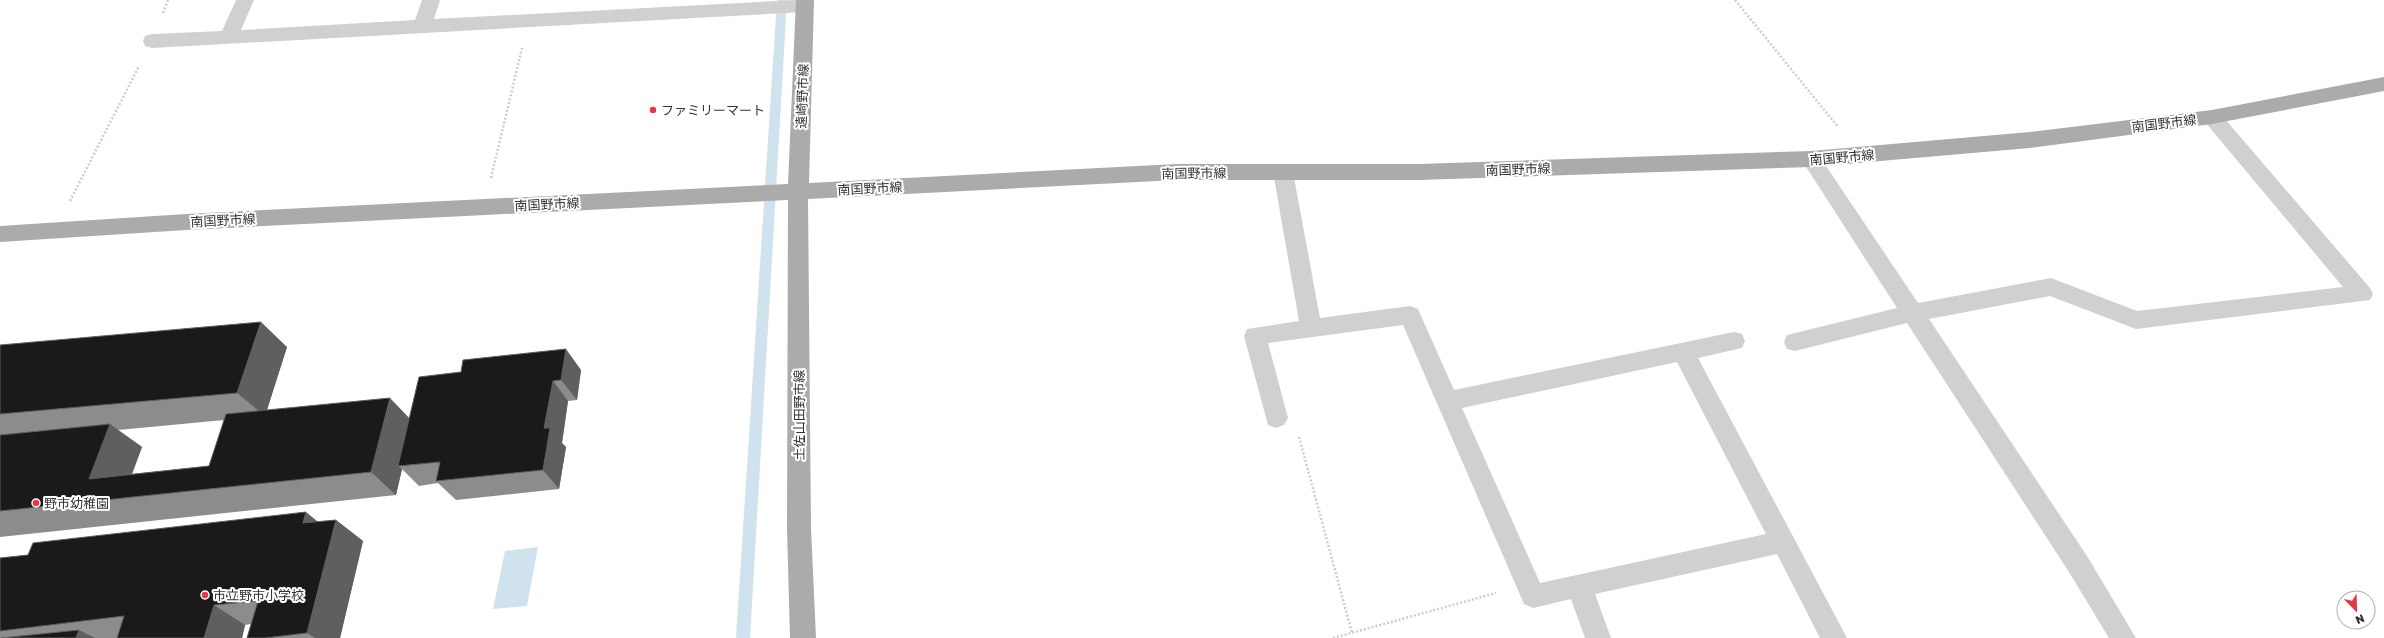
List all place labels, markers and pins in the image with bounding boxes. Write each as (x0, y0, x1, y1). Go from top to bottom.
place label: ファミリーマート (661, 102, 765, 118)
marker: ファミリーマート (648, 105, 658, 115)
place label: 野市幼稚園 (44, 495, 109, 511)
marker: 野市幼稚園 (31, 498, 41, 508)
place label: 市立野市小学校 (213, 587, 304, 603)
marker: 市立野市小学校 (200, 590, 210, 600)

